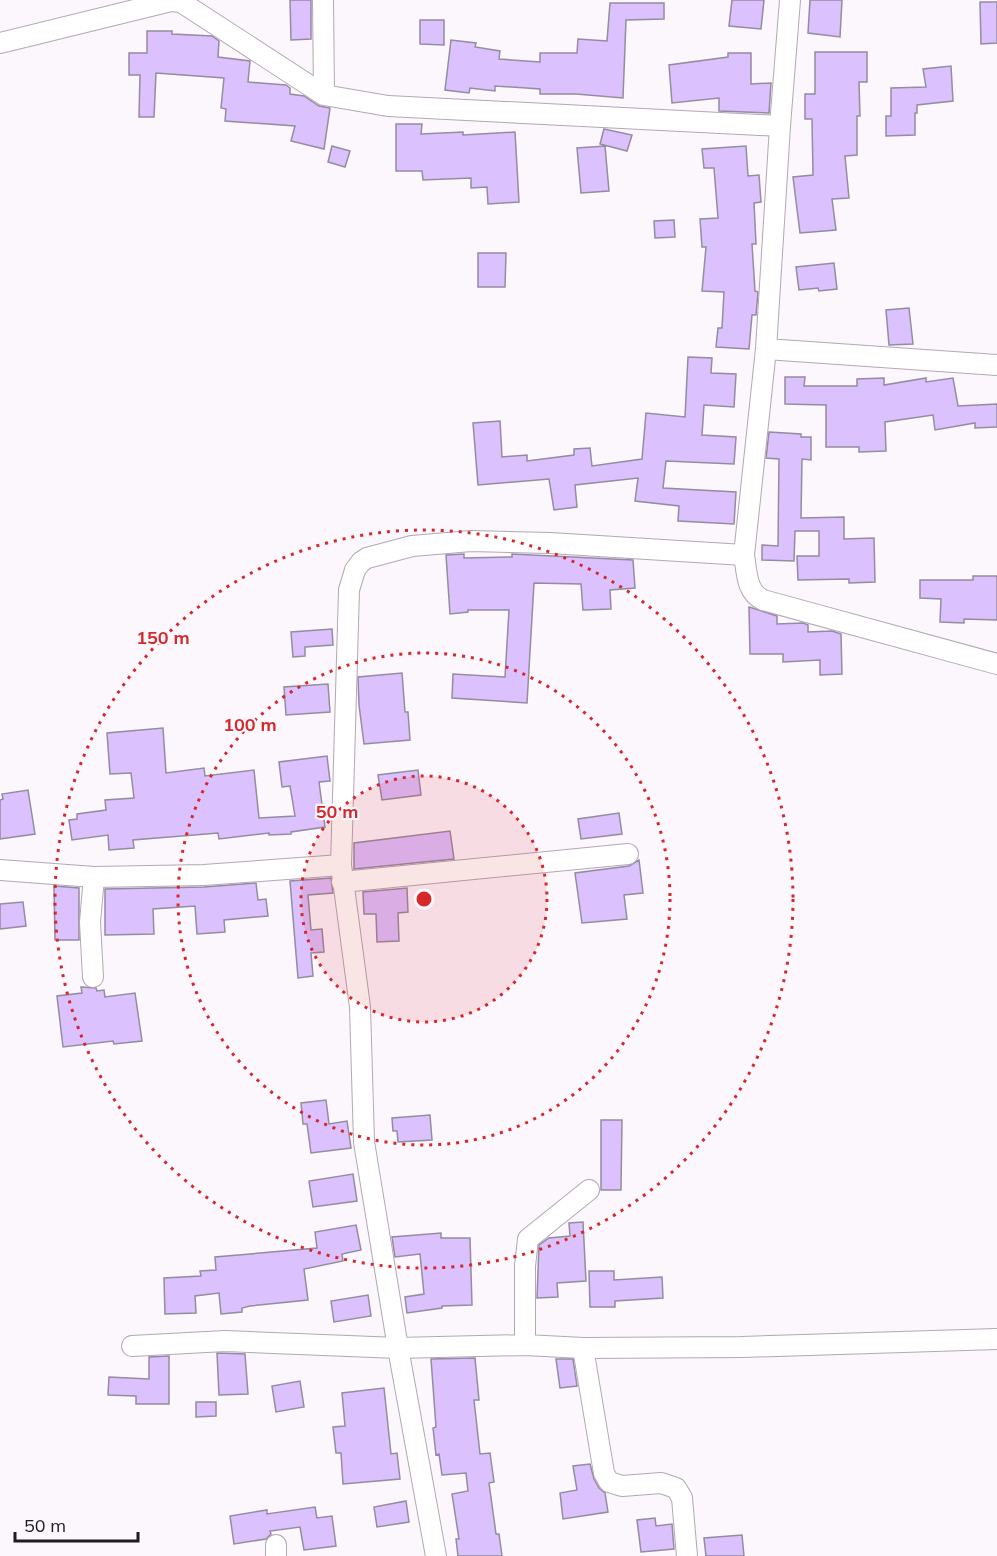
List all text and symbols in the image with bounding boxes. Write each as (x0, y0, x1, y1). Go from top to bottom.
text: 150 m (136, 626, 190, 649)
text: 100 m (223, 713, 277, 736)
text: 50 m (316, 800, 358, 823)
centre of rings (414, 889, 434, 909)
scale bar (15, 1505, 138, 1543)
text: 50 m (24, 1514, 66, 1537)

